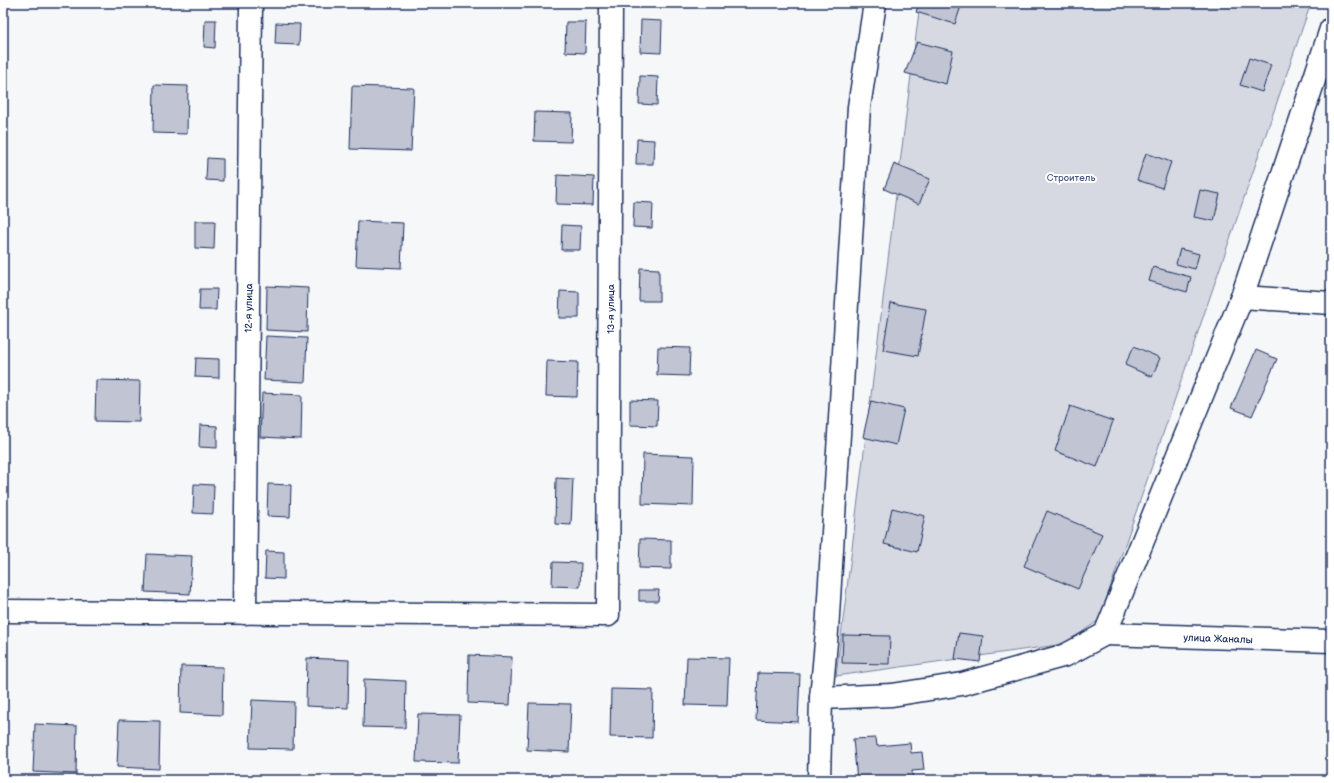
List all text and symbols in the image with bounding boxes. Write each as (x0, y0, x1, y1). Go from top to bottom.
park label: Строитель (1047, 172, 1095, 184)
street label: 12-я улица (243, 283, 255, 333)
street label: 13-я улица (605, 284, 617, 334)
street label: улица Жаналы (1183, 632, 1253, 646)

